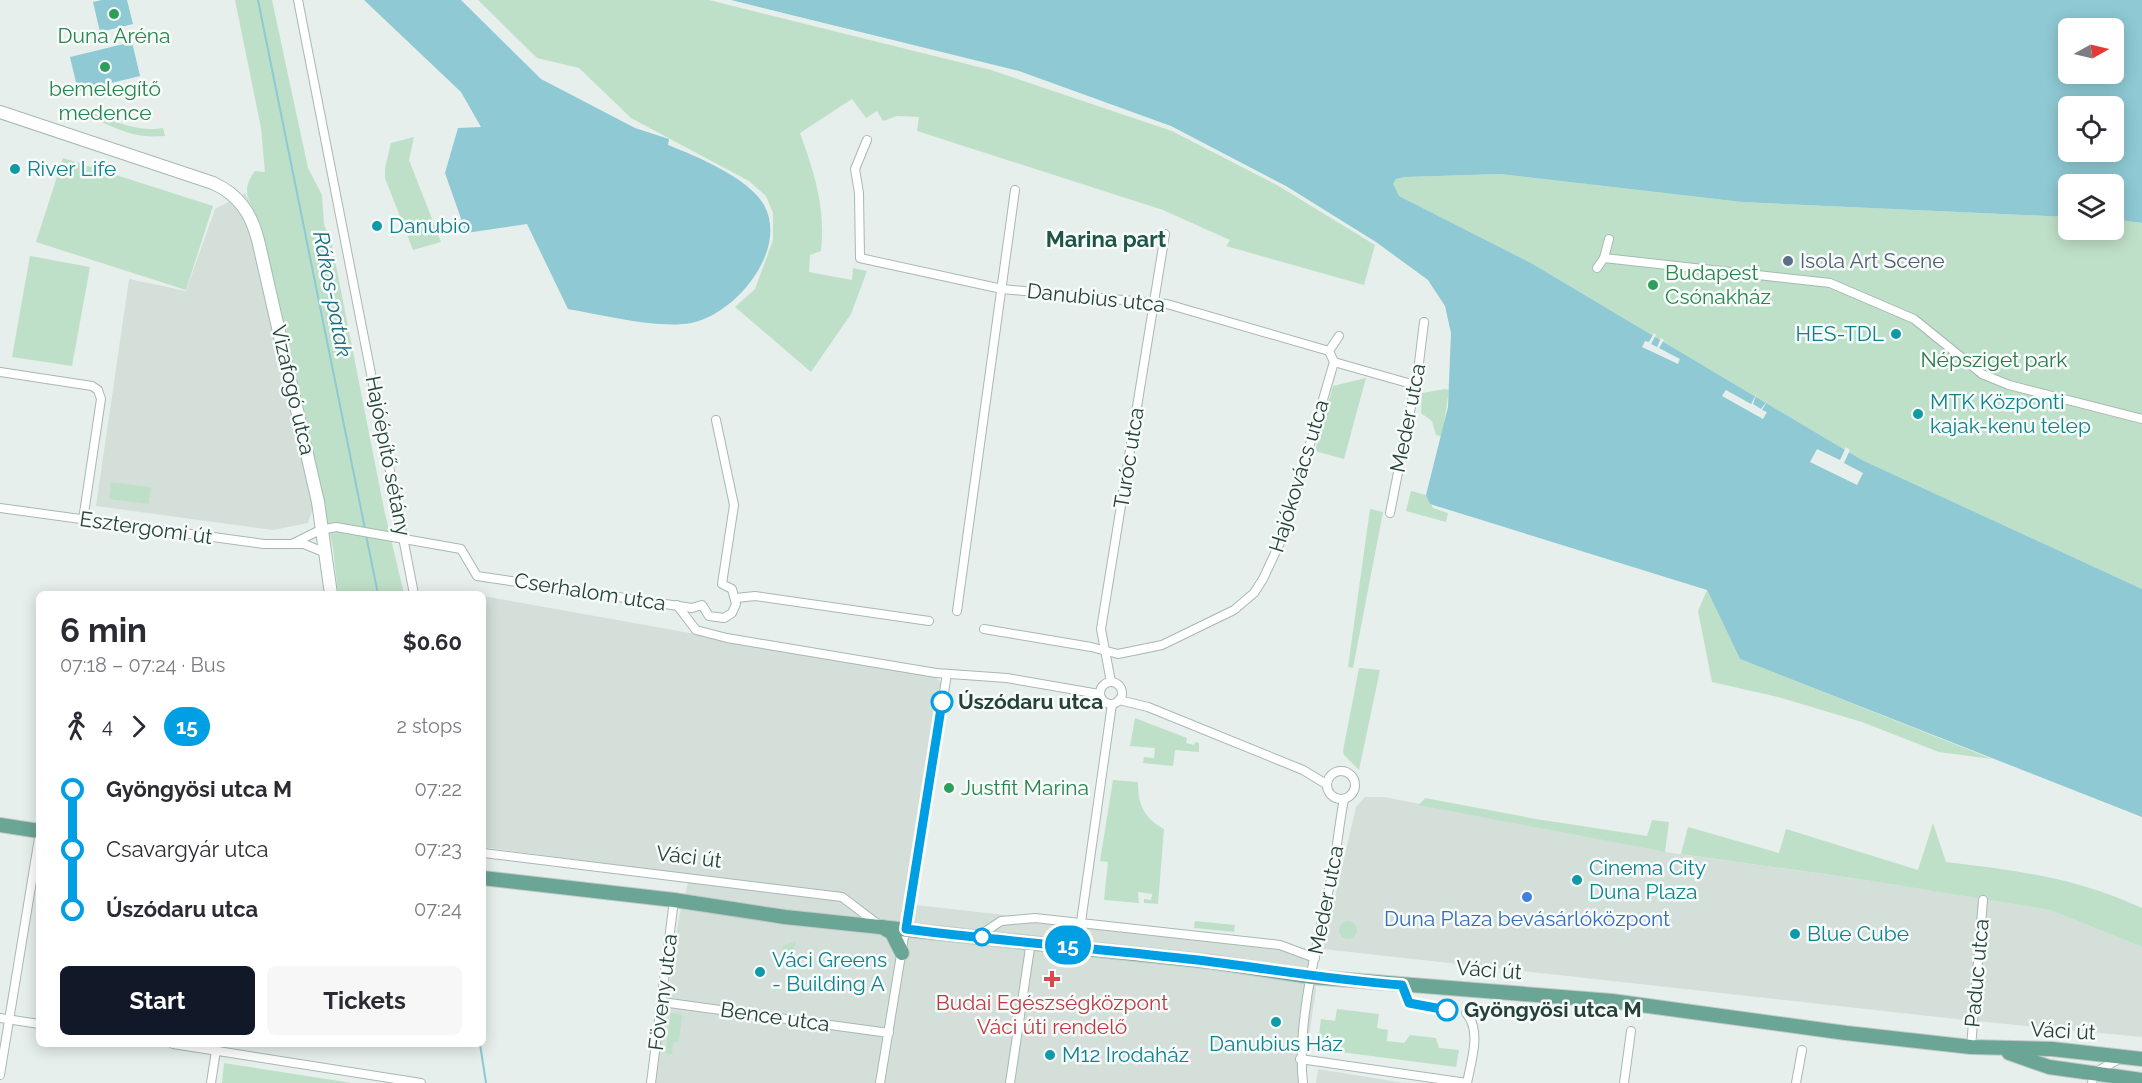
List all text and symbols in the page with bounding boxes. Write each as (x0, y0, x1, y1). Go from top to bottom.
marker: Duna Aréna (107, 7, 121, 21)
north arrow (2058, 18, 2124, 84)
map controls (2058, 18, 2124, 240)
place label: Duna Aréna (57, 23, 171, 48)
marker: bemelegítő medence (98, 60, 112, 74)
place label: bemelegítő medence (49, 76, 161, 125)
button: locate (2058, 96, 2124, 162)
place label: River Life (27, 156, 116, 181)
marker: River Life (8, 162, 22, 176)
button: layers (2058, 174, 2124, 240)
place label: Danubio (389, 213, 470, 238)
marker: Danubio (370, 219, 384, 233)
district label: Marina part (1046, 226, 1167, 252)
water label: Rákos-patak (308, 229, 358, 360)
place label: Isola Art Scene (1800, 248, 1945, 273)
marker: Isola Art Scene (1781, 254, 1795, 268)
place label: Budapest Csónakház (1665, 260, 1771, 309)
street label: Danubius utca (1026, 278, 1166, 317)
marker: Budapest Csónakház (1646, 278, 1660, 292)
place label: HES-TDL (1795, 321, 1884, 346)
street label: Vizafogó utca (266, 322, 321, 457)
marker: HES-TDL (1889, 327, 1903, 341)
park label: Népsziget park (1921, 347, 2067, 372)
street label: Meder utca (1385, 361, 1430, 475)
street label: Hajóépítő sétány (361, 374, 416, 538)
place label: MTK Központi kajak-kenu telep (1930, 389, 2091, 438)
street label: Hajókovács utca (1263, 396, 1334, 555)
street label: Turóc utca (1108, 405, 1149, 510)
marker: MTK Központi kajak-kenu telep (1911, 407, 1925, 421)
street label: Esztergomi út (78, 506, 214, 549)
street label: Cserhalom utca (513, 567, 668, 616)
text: 6 min (60, 611, 147, 650)
text: $0.60 (403, 629, 462, 655)
text: 07:18 – 07:24 · Bus (60, 653, 225, 677)
place label: Úszódaru utca (958, 689, 1103, 714)
marker: Úszódaru utca (931, 691, 953, 713)
icon: walk (60, 710, 93, 743)
icon: forward (122, 710, 155, 743)
text: 4 (102, 714, 113, 738)
text: 15 (176, 714, 198, 739)
text: 2 stops (396, 714, 462, 738)
place label: Justfit Marina (961, 775, 1089, 800)
text: Gyöngyösi utca M (106, 776, 292, 802)
text: 07:22 (415, 777, 462, 801)
marker: Justfit Marina (942, 781, 956, 795)
text: Csavargyár utca (106, 836, 269, 862)
text: 07:23 (414, 837, 462, 861)
street label: Váci út (655, 840, 723, 873)
street label: Meder utca (1303, 843, 1348, 957)
place label: Cinema City Duna Plaza (1589, 855, 1706, 904)
marker: Cinema City Duna Plaza (1570, 873, 1584, 887)
marker: Duna Plaza bevásárlóközpont (1520, 890, 1534, 904)
text: Úszódaru utca (106, 896, 258, 922)
text: 07:24 (414, 897, 462, 921)
place label: Duna Plaza bevásárlóközpont (1384, 906, 1670, 931)
street label: Paduc utca (1959, 918, 1994, 1028)
place label: Blue Cube (1807, 921, 1909, 946)
line badge: 15 (1041, 926, 1095, 964)
marker: Blue Cube (1788, 927, 1802, 941)
unlabelled marker (973, 928, 991, 946)
street label: Föveny utca (643, 932, 682, 1052)
text: 15 (1057, 933, 1079, 958)
place label: Váci Greens - Building A (772, 947, 887, 996)
street label: Váci út (1455, 955, 1523, 984)
marker: Váci Greens - Building A (753, 965, 767, 979)
button: Start (60, 966, 255, 1035)
button: Tickets (267, 966, 462, 1035)
marker: Budai Egészségközpont Váci úti rendelő (1043, 970, 1061, 988)
place label: Budai Egészségközpont Váci úti rendelő (936, 990, 1168, 1039)
street label: Bence utca (719, 996, 831, 1037)
place label: Gyöngyösi utca M (1464, 997, 1642, 1022)
marker: Gyöngyösi utca M (1436, 999, 1458, 1021)
marker: Danubius Ház (1269, 1015, 1283, 1029)
street label: Váci út (2030, 1016, 2096, 1045)
place label: Danubius Ház (1209, 1031, 1343, 1056)
place label: M12 Irodaház (1062, 1042, 1189, 1067)
marker: M12 Irodaház (1043, 1048, 1057, 1062)

